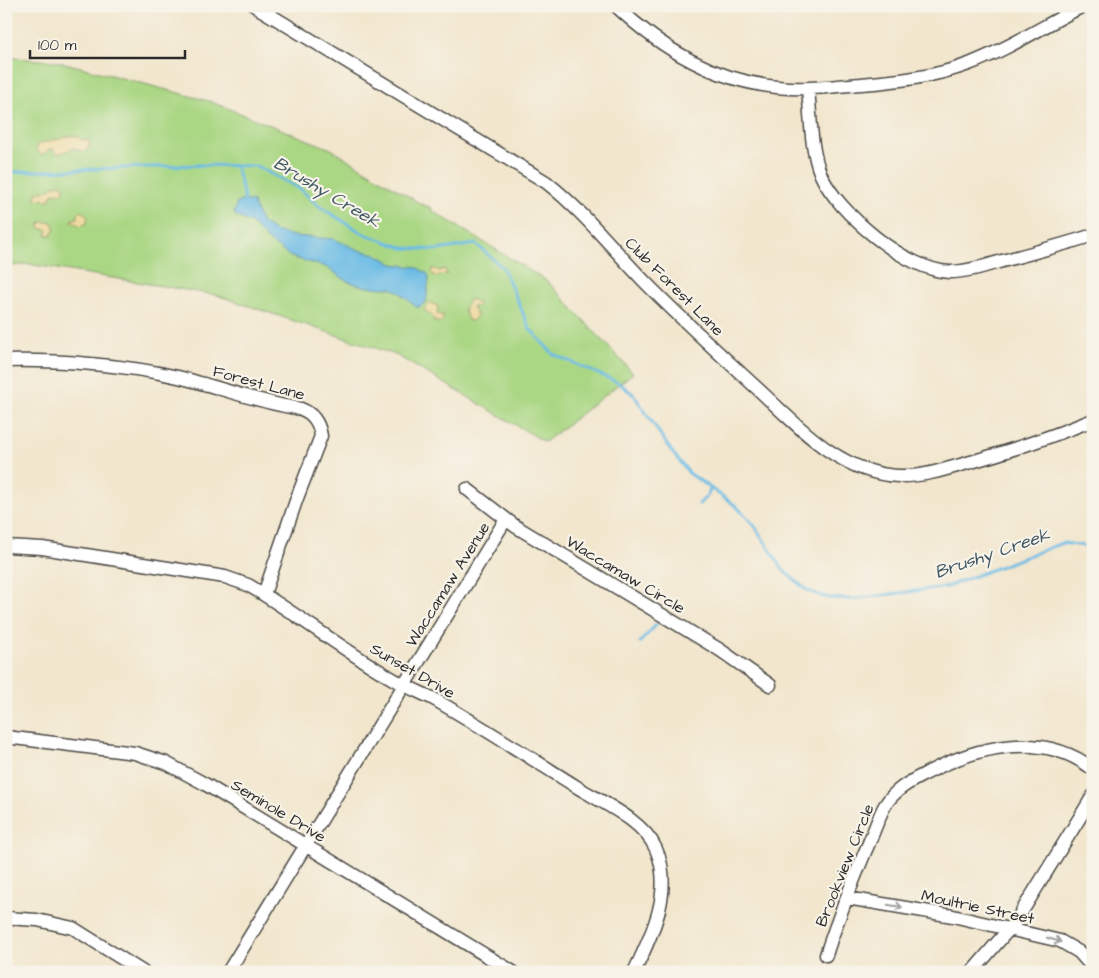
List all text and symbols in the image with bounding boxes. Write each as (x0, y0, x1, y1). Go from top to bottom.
scale bar (30, 28, 185, 60)
text: 100 m (38, 35, 77, 56)
water label: Brushy Creek (268, 151, 385, 235)
street label: Club Forest Lane (620, 232, 729, 341)
street label: Forest Lane (210, 360, 307, 406)
street label: Waccamaw Avenue (400, 518, 495, 651)
water label: Brushy Creek (931, 522, 1054, 586)
street label: Waccamaw Circle (562, 531, 689, 619)
street label: Sunset Drive (366, 638, 459, 704)
street label: Seminole Drive (227, 774, 330, 848)
street label: Brookview Circle (810, 800, 880, 930)
street label: Moultrie Street (919, 884, 1037, 930)
one-way arrow (887, 902, 903, 912)
one-way arrow (1046, 936, 1062, 945)

